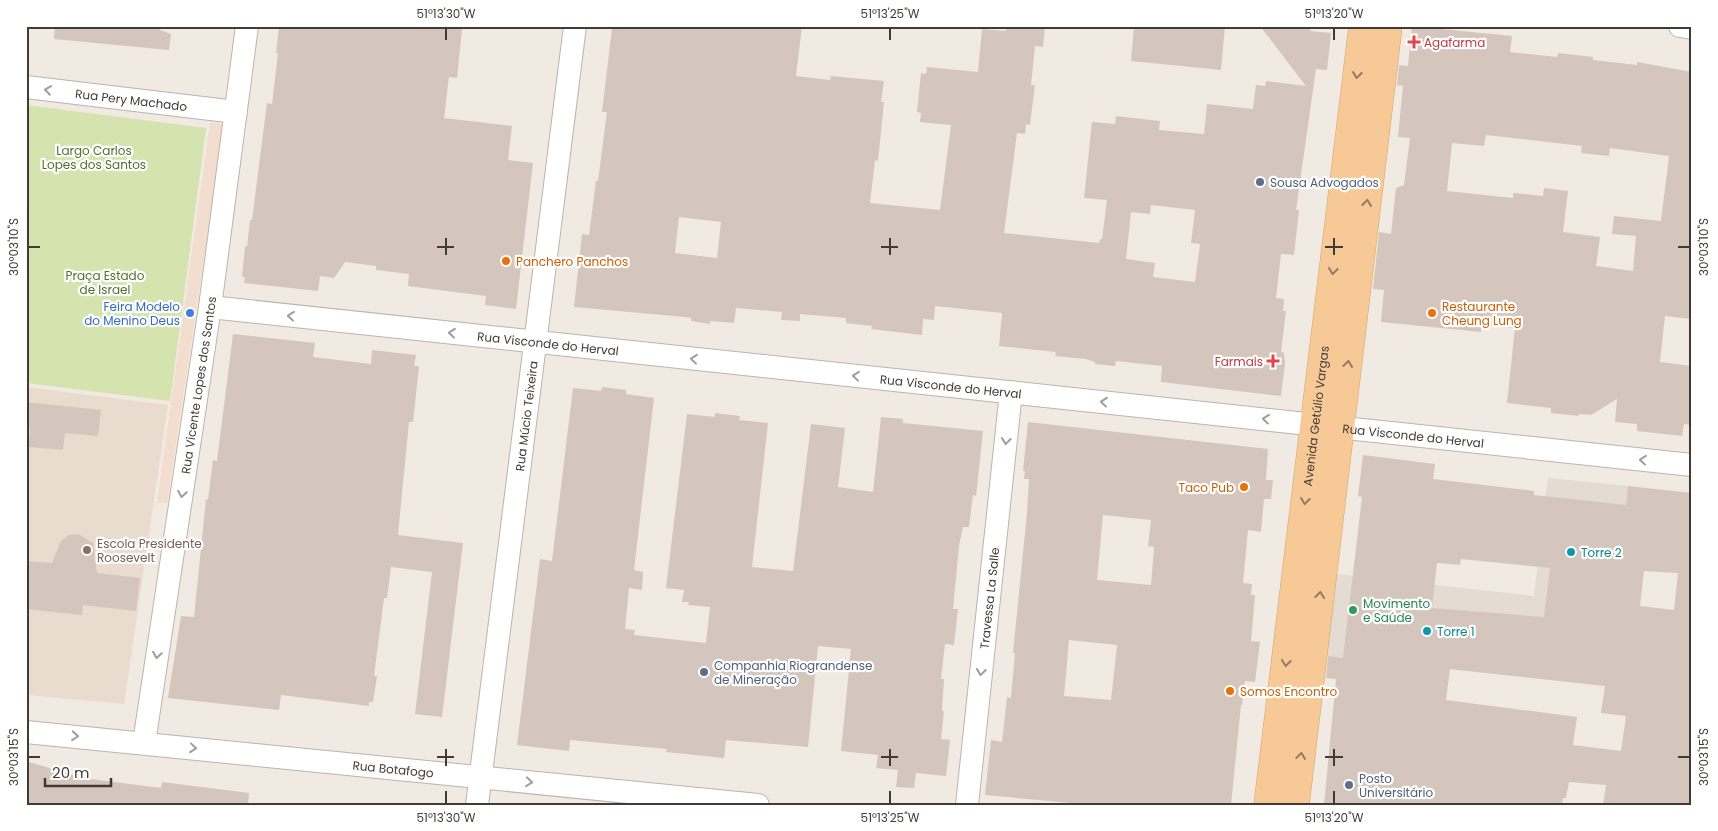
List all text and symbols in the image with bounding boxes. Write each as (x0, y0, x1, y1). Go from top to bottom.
text: 51°13'30"W (417, 5, 476, 22)
text: 51°13'25"W (861, 5, 920, 22)
text: 51°13'20"W (1305, 5, 1364, 22)
place label: Agafarma (1424, 34, 1485, 51)
marker: Agafarma (1408, 36, 1420, 48)
one-way arrow (1352, 71, 1363, 79)
street label: Rua Pery Machado (74, 84, 188, 115)
one-way arrow (44, 85, 53, 95)
park label: Largo Carlos Lopes dos Santos (42, 142, 146, 173)
place label: Sousa Advogados (1270, 174, 1379, 191)
marker: Sousa Advogados (1254, 176, 1266, 188)
one-way arrow (1361, 198, 1372, 206)
text: 30°03'10"S (5, 218, 22, 276)
text: 30°03'10"S (1695, 218, 1712, 276)
place label: Panchero Panchos (516, 253, 628, 270)
marker: Panchero Panchos (500, 255, 512, 267)
park label: Praça Estado de Israel (66, 267, 145, 298)
one-way arrow (1328, 267, 1339, 275)
street label: Rua Vicente Lopes dos Santos (176, 295, 220, 475)
place label: Feira Modelo do Menino Deus (84, 298, 180, 329)
place label: Restaurante Cheung Lung (1442, 298, 1522, 329)
marker: Feira Modelo do Menino Deus (184, 307, 196, 319)
marker: Restaurante Cheung Lung (1426, 307, 1438, 319)
one-way arrow (286, 311, 294, 322)
street label: Rua Visconde do Herval (476, 327, 620, 359)
one-way arrow (448, 328, 456, 339)
street label: Avenida Getúlio Vargas (1298, 345, 1332, 487)
place label: Farmais (1215, 353, 1263, 370)
one-way arrow (690, 354, 698, 365)
marker: Farmais (1267, 355, 1279, 367)
street label: Rua Múcio Teixeira (511, 360, 541, 472)
one-way arrow (1342, 360, 1353, 368)
street label: Rua Visconde do Herval (879, 370, 1022, 402)
one-way arrow (851, 371, 859, 382)
one-way arrow (1100, 397, 1108, 408)
one-way arrow (1262, 414, 1270, 425)
street label: Rua Visconde do Herval (1342, 419, 1485, 451)
one-way arrow (1001, 437, 1012, 445)
one-way arrow (1639, 455, 1647, 466)
place label: Taco Pub (1178, 479, 1234, 496)
marker: Taco Pub (1238, 481, 1250, 493)
one-way arrow (177, 490, 188, 498)
one-way arrow (1300, 498, 1311, 506)
place label: Escola Presidente Roosevelt (97, 535, 202, 566)
marker: Escola Presidente Roosevelt (81, 544, 93, 556)
place label: Torre 2 (1581, 544, 1622, 561)
street label: Travessa La Salle (975, 546, 1003, 650)
marker: Torre 2 (1565, 546, 1577, 558)
one-way arrow (1314, 591, 1325, 599)
place label: Movimento e Saúde (1363, 595, 1431, 626)
marker: Movimento e Saúde (1347, 604, 1359, 616)
place label: Torre 1 (1437, 623, 1475, 640)
marker: Torre 1 (1421, 625, 1433, 637)
one-way arrow (153, 650, 163, 659)
place label: Companhia Riograndense de Mineração (714, 657, 872, 688)
one-way arrow (1281, 658, 1291, 667)
marker: Companhia Riograndense de Mineração (698, 666, 710, 678)
one-way arrow (976, 668, 987, 676)
place label: Somos Encontro (1240, 683, 1338, 700)
marker: Somos Encontro (1224, 685, 1236, 697)
text: 30°03'15"S (5, 728, 22, 786)
text: 30°03'15"S (1695, 728, 1712, 786)
one-way arrow (71, 731, 79, 742)
one-way arrow (189, 742, 197, 753)
one-way arrow (1295, 752, 1306, 760)
scale bar (45, 756, 111, 788)
street label: Rua Botafogo (352, 756, 435, 781)
text: 20 m (52, 762, 90, 783)
place label: Posto Universitário (1359, 770, 1434, 801)
one-way arrow (525, 776, 533, 787)
marker: Posto Universitário (1343, 779, 1355, 791)
text: 51°13'30"W (417, 809, 476, 826)
text: 51°13'25"W (861, 809, 920, 826)
text: 51°13'20"W (1305, 809, 1364, 826)

